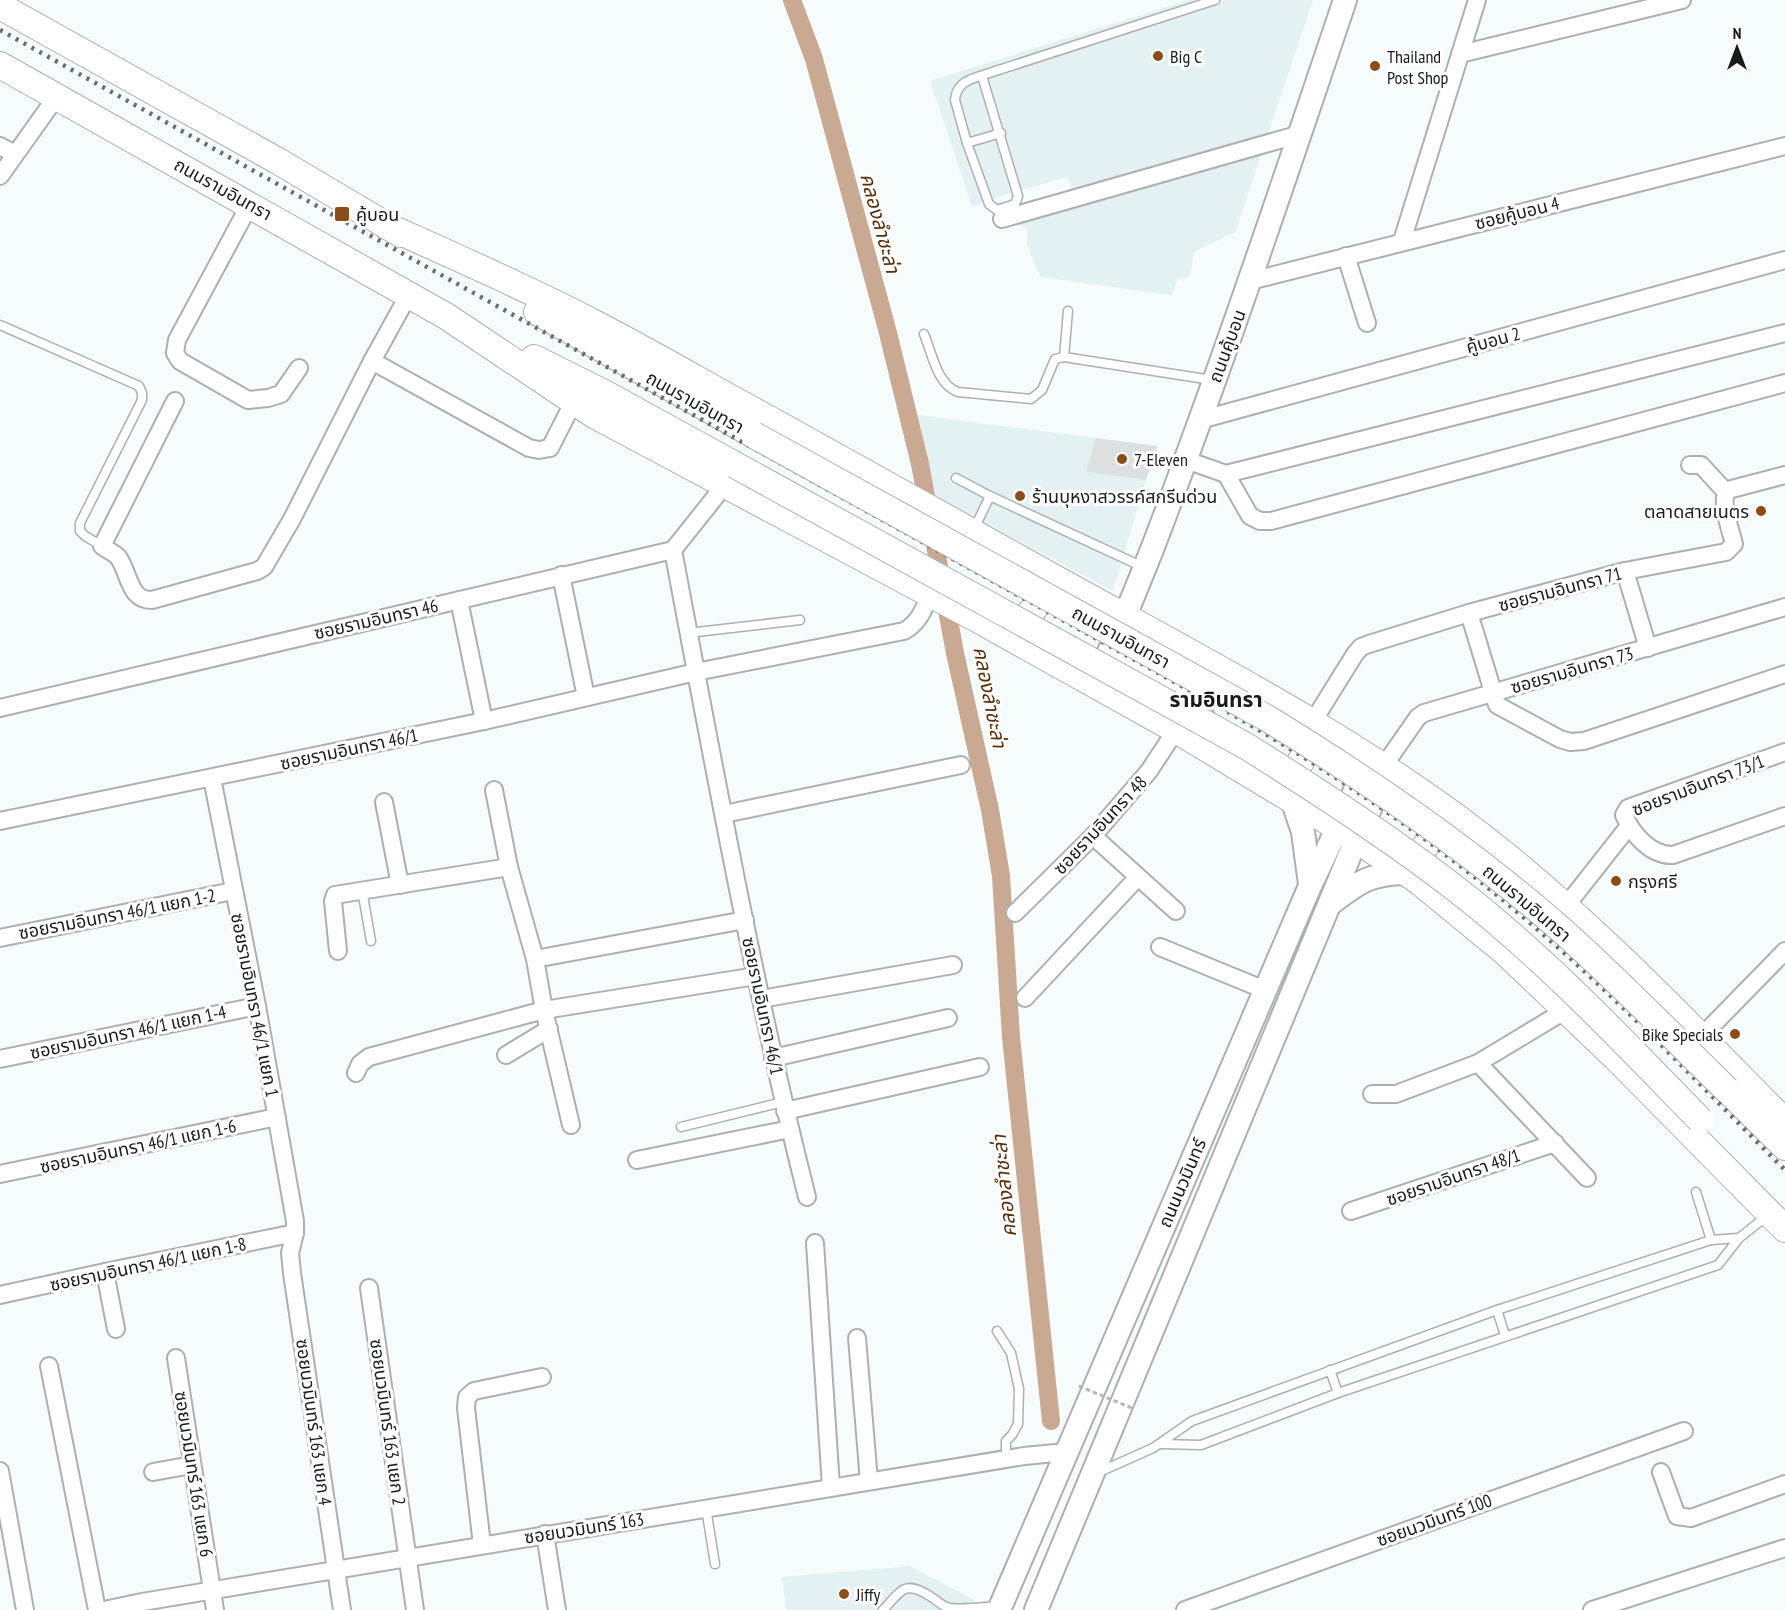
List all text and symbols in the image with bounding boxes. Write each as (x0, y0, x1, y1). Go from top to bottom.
north arrow (1707, 18, 1767, 78)
text: N (1733, 23, 1741, 43)
place label: Big C (1170, 45, 1202, 68)
place label: Thailand Post Shop (1387, 45, 1449, 89)
marker: Big C (1151, 49, 1165, 63)
marker: Thailand Post Shop (1368, 59, 1382, 73)
street label: ถนนรามอินทรา (170, 153, 276, 225)
water label: คลองลำชะล่า (854, 170, 906, 277)
street label: ซอยคู้บอน 4 (1472, 191, 1562, 236)
place label: คู้บอน (356, 203, 399, 227)
marker: คู้บอน (333, 205, 351, 223)
street label: ถนนคู้บอน (1203, 306, 1252, 386)
street label: คู้บอน 2 (1463, 322, 1523, 359)
street label: ถนนรามอินทรา (642, 366, 748, 438)
place label: 7-Eleven (1134, 448, 1188, 471)
marker: 7-Eleven (1115, 452, 1129, 466)
place label: ร้านบุหงาสวรรค์สกรีนด่วน (1032, 485, 1217, 508)
marker: ร้านบุหงาสวรรค์สกรีนด่วน (1013, 489, 1027, 503)
place label: ตลาดสายเนตร (1644, 500, 1749, 523)
marker: ตลาดสายเนตร (1754, 504, 1768, 518)
street label: ซอยรามอินทรา 71 (1496, 562, 1624, 616)
street label: ซอยรามอินทรา 46 (312, 594, 440, 644)
street label: ถนนรามอินทรา (1068, 601, 1174, 673)
street label: ซอยรามอินทรา 73 (1508, 641, 1636, 699)
water label: คลองลำชะล่า (967, 644, 1013, 751)
district label: รามอินทรา (1169, 686, 1263, 713)
street label: ซอยรามอินทรา 46/1 (278, 723, 420, 775)
street label: ซอยรามอินทรา 73/1 (1629, 749, 1767, 821)
street label: ซอยรามอินทรา 48 (1048, 771, 1152, 879)
street label: ถนนรามอินทรา (1478, 859, 1576, 947)
place label: กรุงศรี (1628, 870, 1678, 893)
marker: กรุงศรี (1609, 874, 1623, 888)
street label: ซอยรามอินทรา 46/1 แยก 1-2 (17, 884, 217, 944)
street label: ซอยรามอินทรา 46/1 แยก 1 (226, 911, 284, 1099)
street label: ซอยรามอินทรา 46/1 (737, 935, 789, 1077)
street label: ซอยรามอินทรา 46/1 แยก 1-4 (28, 1000, 228, 1064)
place label: Bike Specials (1642, 1023, 1723, 1046)
marker: Bike Specials (1728, 1027, 1742, 1041)
street label: ซอยรามอินทรา 46/1 แยก 1-6 (38, 1114, 238, 1178)
water label: คลองลำชะล่า (986, 1133, 1022, 1238)
street label: ถนนนวมินทร์ (1153, 1134, 1211, 1231)
street label: ซอยรามอินทรา 48/1 (1383, 1143, 1523, 1211)
street label: ซอยรามอินทรา 46/1 แยก 1-8 (48, 1232, 248, 1296)
street label: ซอยนวมินทร์ 163 แยก 4 (291, 1337, 337, 1507)
street label: ซอยนวมินทร์ 163 แยก 2 (365, 1337, 411, 1507)
street label: ซอยนวมินทร์ 163 แยก 6 (170, 1389, 218, 1559)
street label: ซอยนวมินทร์ 100 (1373, 1489, 1495, 1551)
street label: ซอยนวมินทร์ 163 (523, 1507, 645, 1549)
place label: Jiffy (855, 1583, 880, 1606)
marker: Jiffy (837, 1587, 851, 1601)

